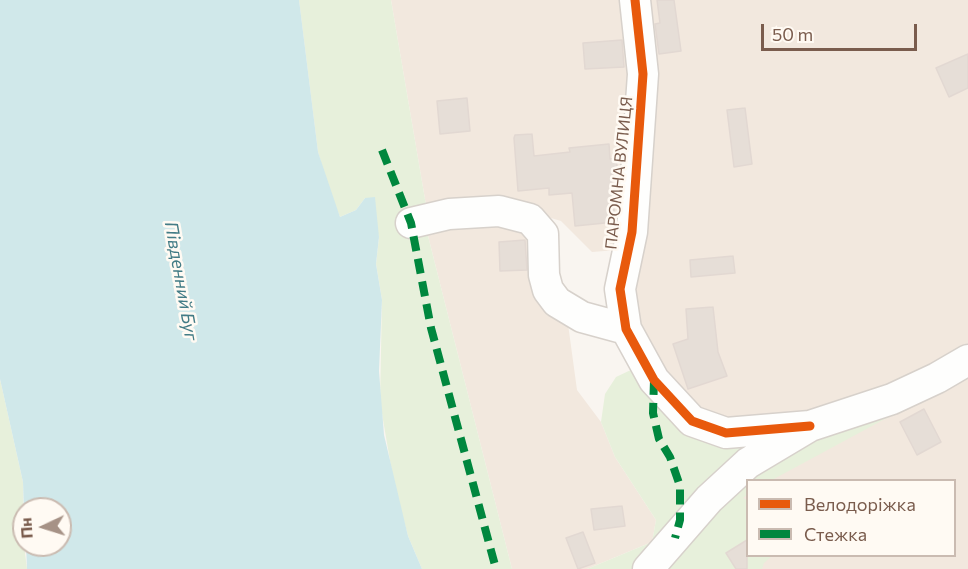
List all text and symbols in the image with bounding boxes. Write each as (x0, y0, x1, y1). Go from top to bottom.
scale bar (764, 12, 920, 50)
text: 50 m (772, 23, 813, 45)
street label: ПАРОМНА ВУЛИЦЯ (601, 96, 637, 250)
water label: Південний Буг (160, 220, 202, 342)
legend (746, 479, 956, 557)
text: Велодоріжка (804, 493, 916, 515)
north arrow (12, 497, 72, 557)
text: Пн (15, 517, 36, 539)
text: Стежка (804, 523, 867, 545)

